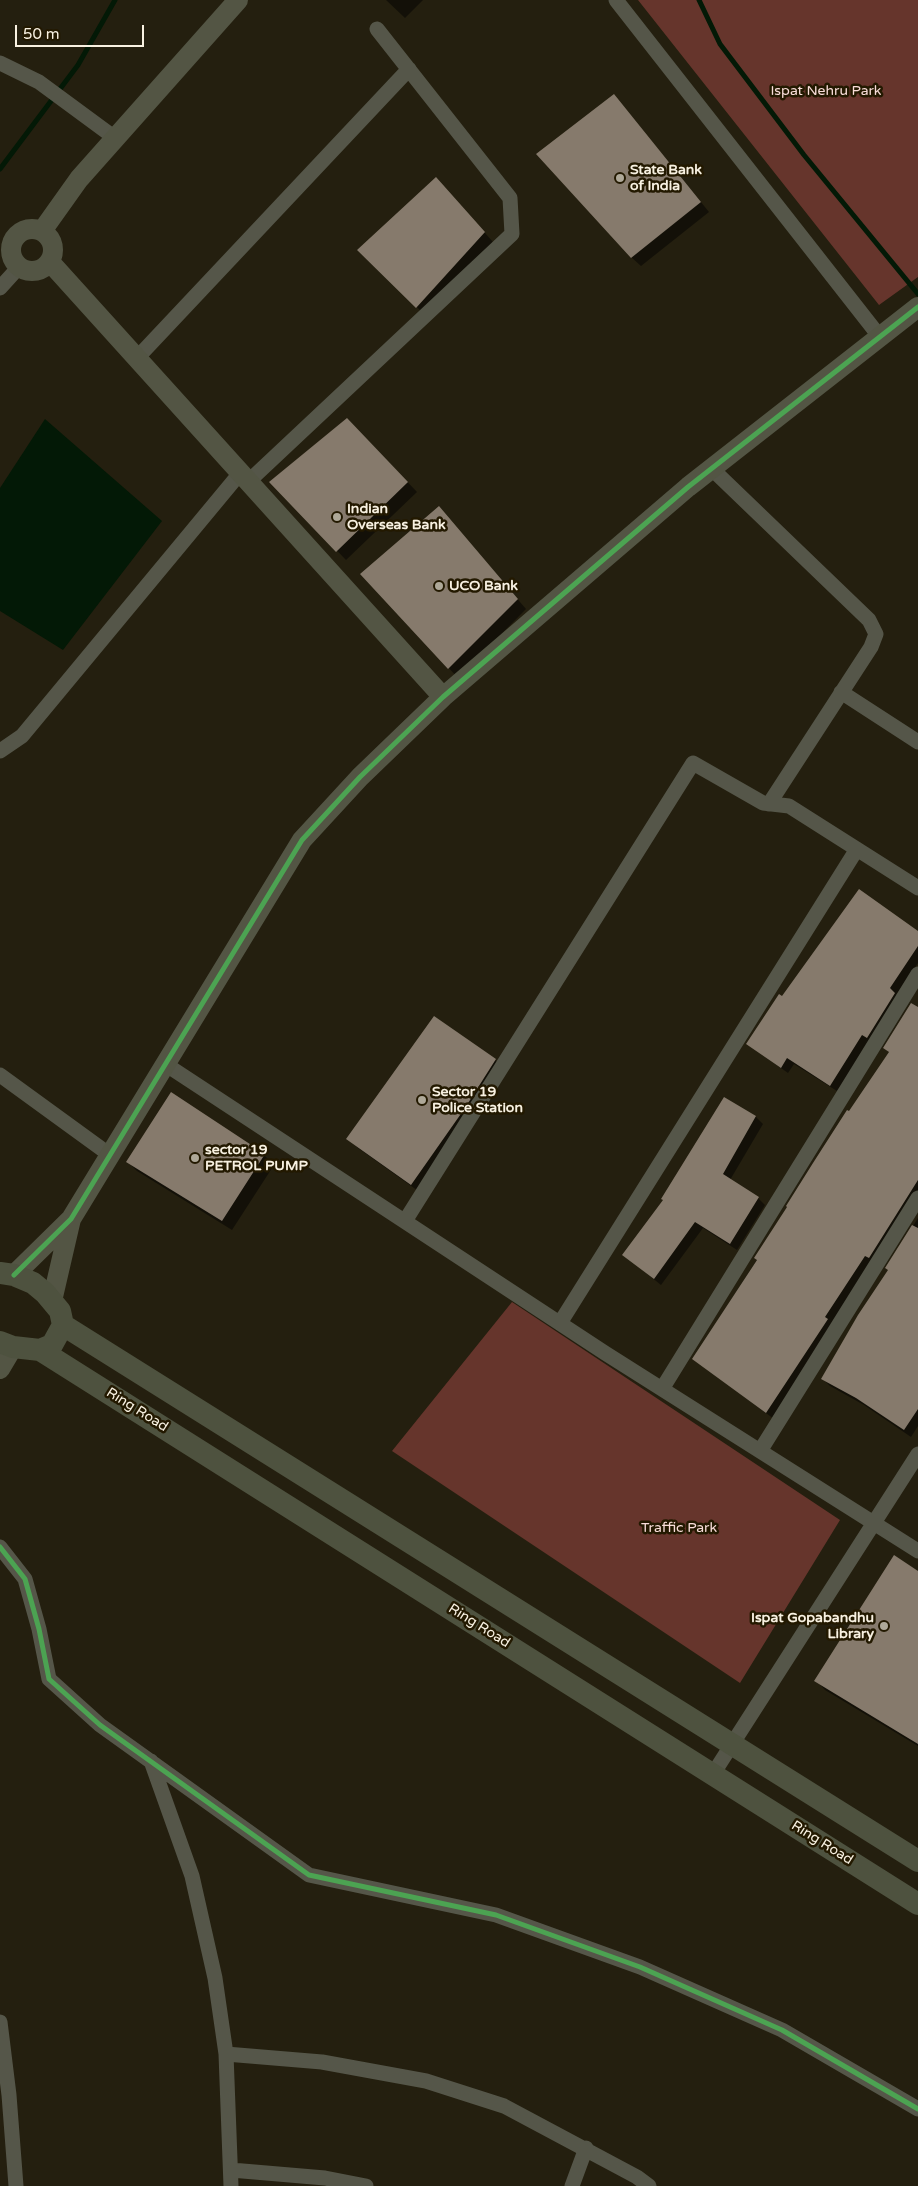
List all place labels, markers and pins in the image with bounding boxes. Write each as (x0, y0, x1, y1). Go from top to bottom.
place label: State Bank of India (630, 162, 702, 194)
marker: State Bank of India (614, 172, 626, 184)
place label: Indian Overseas Bank (347, 501, 446, 534)
marker: Indian Overseas Bank (331, 511, 343, 523)
place label: UCO Bank (449, 578, 518, 594)
marker: UCO Bank (433, 580, 445, 592)
place label: Sector 19 Police Station (432, 1084, 523, 1116)
marker: Sector 19 Police Station (416, 1094, 428, 1106)
place label: sector 19 PETROL PUMP (205, 1142, 308, 1174)
marker: sector 19 PETROL PUMP (189, 1152, 201, 1164)
place label: Ispat Gopabandhu Library (751, 1610, 874, 1642)
marker: Ispat Gopabandhu Library (878, 1620, 890, 1632)

